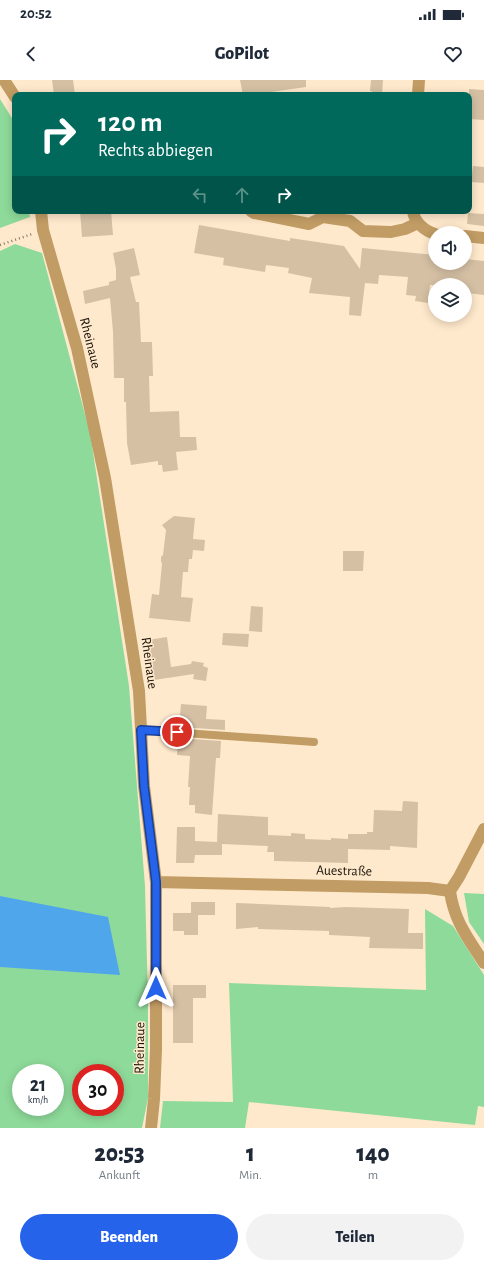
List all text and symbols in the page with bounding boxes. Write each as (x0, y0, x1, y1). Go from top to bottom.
text: 20:52 (20, 6, 52, 21)
icon: back (20, 43, 42, 65)
icon: heart (442, 43, 464, 65)
text: GoPilot (215, 45, 269, 63)
icon: right (32, 108, 84, 160)
text: 120 m (98, 109, 163, 137)
text: Rechts abbiegen (98, 142, 213, 160)
icon: left (189, 184, 211, 206)
icon: ahead (231, 184, 253, 206)
icon: right (273, 184, 295, 206)
map controls (428, 226, 472, 322)
button: sound (428, 226, 472, 270)
button: layers (428, 278, 472, 322)
street label: Rheinaue (77, 316, 103, 370)
street label: Rheinaue (138, 636, 160, 690)
pin (160, 715, 194, 749)
icon: arrive (166, 721, 188, 743)
street label: Auestraße (316, 864, 372, 878)
position arrow (135, 967, 177, 1009)
street label: Rheinaue (133, 1022, 147, 1074)
speed limit sign: 30 (72, 1064, 124, 1116)
text: 21 (30, 1075, 46, 1095)
text: km/h (28, 1095, 48, 1105)
text: 20:53 (94, 1142, 145, 1166)
text: 1 (246, 1142, 255, 1166)
text: 140 (356, 1142, 390, 1166)
text: Ankunft (99, 1169, 140, 1182)
text: Min. (239, 1169, 262, 1182)
text: m (368, 1169, 378, 1182)
button: Beenden (20, 1214, 238, 1260)
button: Teilen (246, 1214, 464, 1260)

